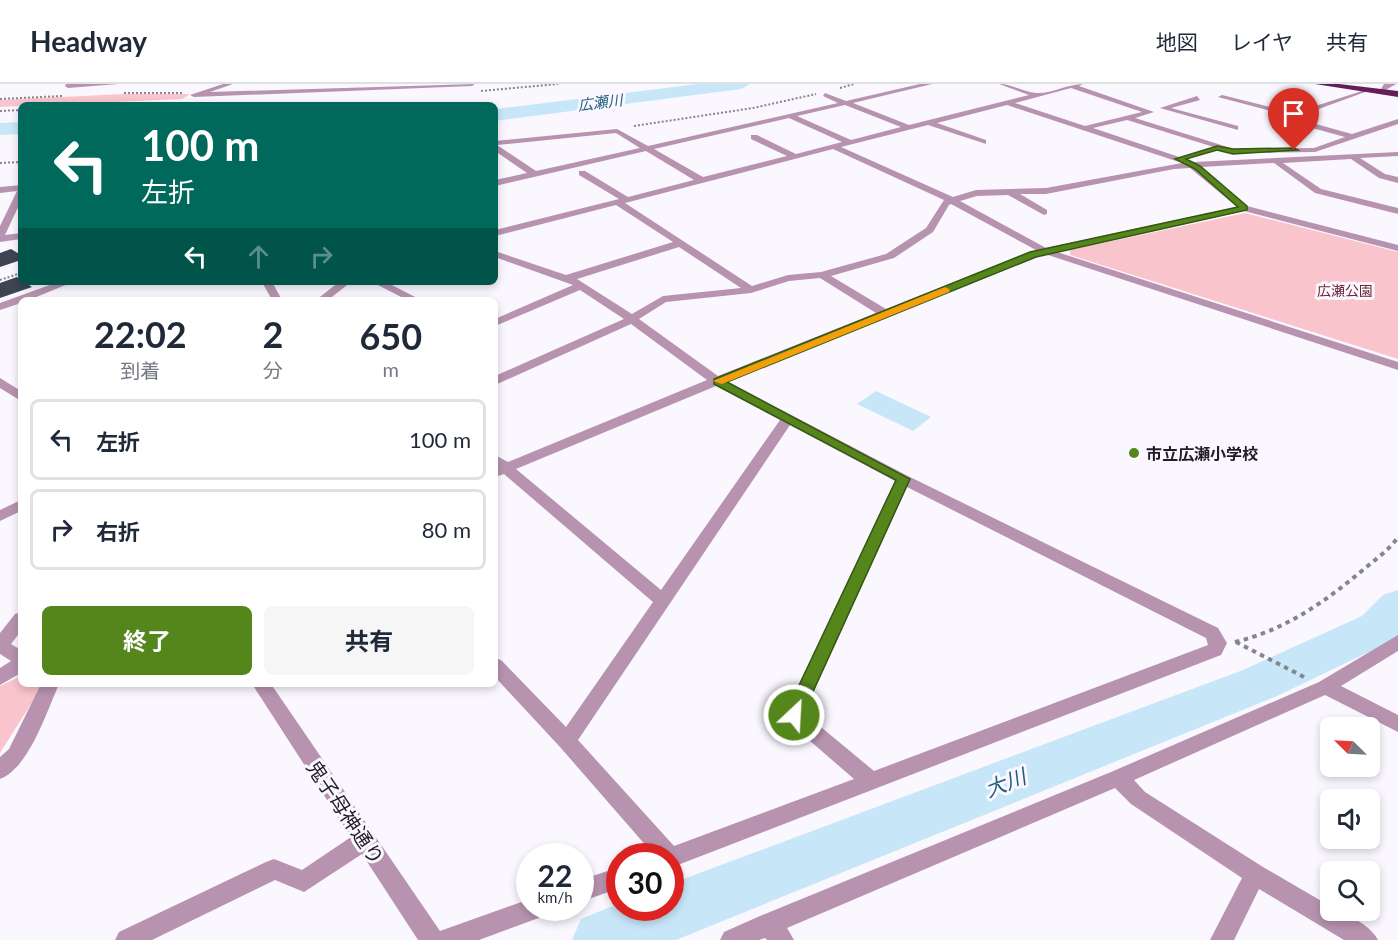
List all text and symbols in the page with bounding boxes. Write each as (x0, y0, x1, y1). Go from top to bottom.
text: Headway (30, 24, 147, 58)
text: 地図 (1156, 29, 1198, 54)
text: レイヤ (1231, 29, 1293, 54)
text: 共有 (1326, 29, 1368, 54)
pin (1268, 88, 1319, 150)
water label: 広瀬川 (577, 90, 625, 114)
icon: arrive (1277, 97, 1310, 130)
text: 100 m (141, 120, 259, 170)
icon: left (42, 126, 120, 204)
text: 左折 (141, 175, 195, 208)
icon: left (179, 240, 212, 273)
icon: ahead (242, 240, 275, 273)
icon: right (305, 240, 338, 273)
park label: 広瀬公園 (1317, 282, 1373, 299)
text: 22:02 (94, 312, 187, 356)
text: 2 (263, 312, 284, 356)
text: 650 (359, 314, 422, 358)
text: m (383, 357, 399, 381)
text: 到着 (120, 358, 160, 382)
text: 分 (263, 358, 283, 382)
icon: left (45, 423, 78, 456)
text: 100 m (409, 426, 471, 453)
text: 左折 (96, 428, 140, 455)
place label: 市立広瀬小学校 (1146, 444, 1258, 463)
marker: 市立広瀬小学校 (1127, 446, 1141, 460)
icon: right (45, 513, 78, 546)
text: 80 m (422, 516, 471, 543)
text: 右折 (96, 518, 140, 545)
button: 終了 (42, 606, 252, 675)
button: 共有 (264, 606, 474, 675)
position arrow (762, 683, 826, 747)
north arrow (1320, 717, 1380, 777)
map controls (1320, 717, 1380, 921)
street label: 鬼子母神通り (302, 756, 390, 868)
water label: 大川 (981, 762, 1031, 801)
button: sound (1320, 789, 1380, 849)
speed limit sign: 30 (606, 843, 684, 921)
text: 22 (538, 857, 572, 893)
button: search (1320, 861, 1380, 921)
text: km/h (537, 888, 573, 906)

